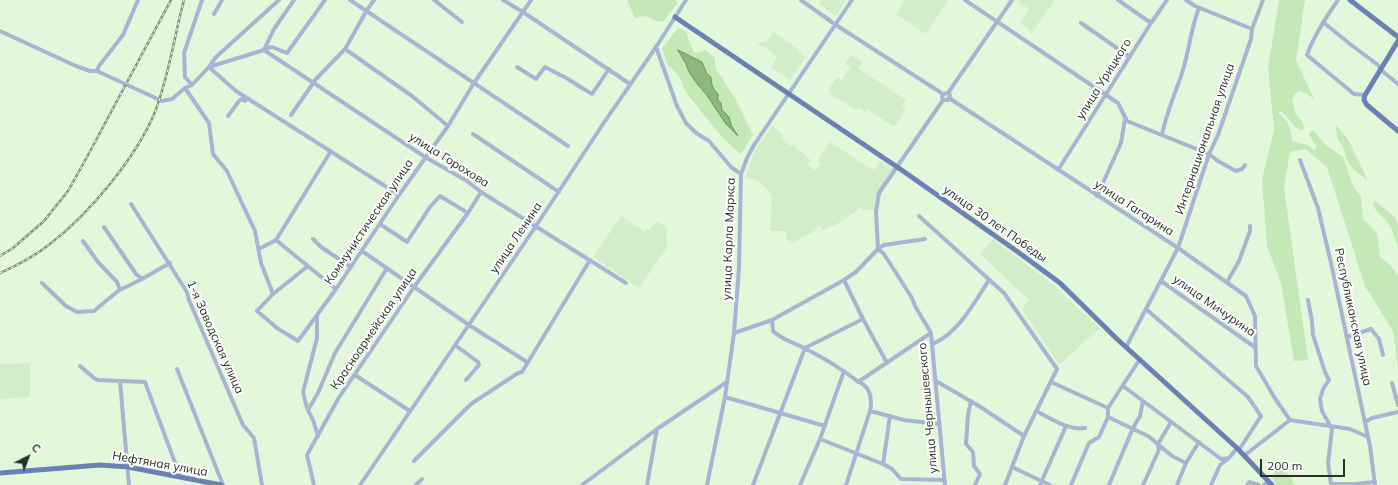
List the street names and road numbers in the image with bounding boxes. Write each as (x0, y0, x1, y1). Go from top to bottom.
street label: улица Урицкого (1073, 36, 1135, 122)
street label: Интернациональная улица (1172, 62, 1238, 216)
street label: улица Горохова (406, 130, 492, 190)
street label: Коммунистическая улица (322, 156, 416, 288)
street label: улица Карла Маркса (720, 177, 738, 301)
street label: улица Гагарина (1091, 177, 1177, 239)
street label: улица 30 лет Победы (940, 183, 1050, 265)
street label: улица Ленина (487, 200, 545, 276)
street label: Республиканская улица (1331, 247, 1375, 387)
street label: Красноармейская улица (328, 265, 420, 393)
street label: улица Мичурина (1170, 272, 1258, 340)
street label: 1-я Заводская улица (183, 278, 247, 396)
street label: улица Чернышевского (915, 342, 941, 474)
street label: Нефтяная улица (111, 448, 209, 480)

